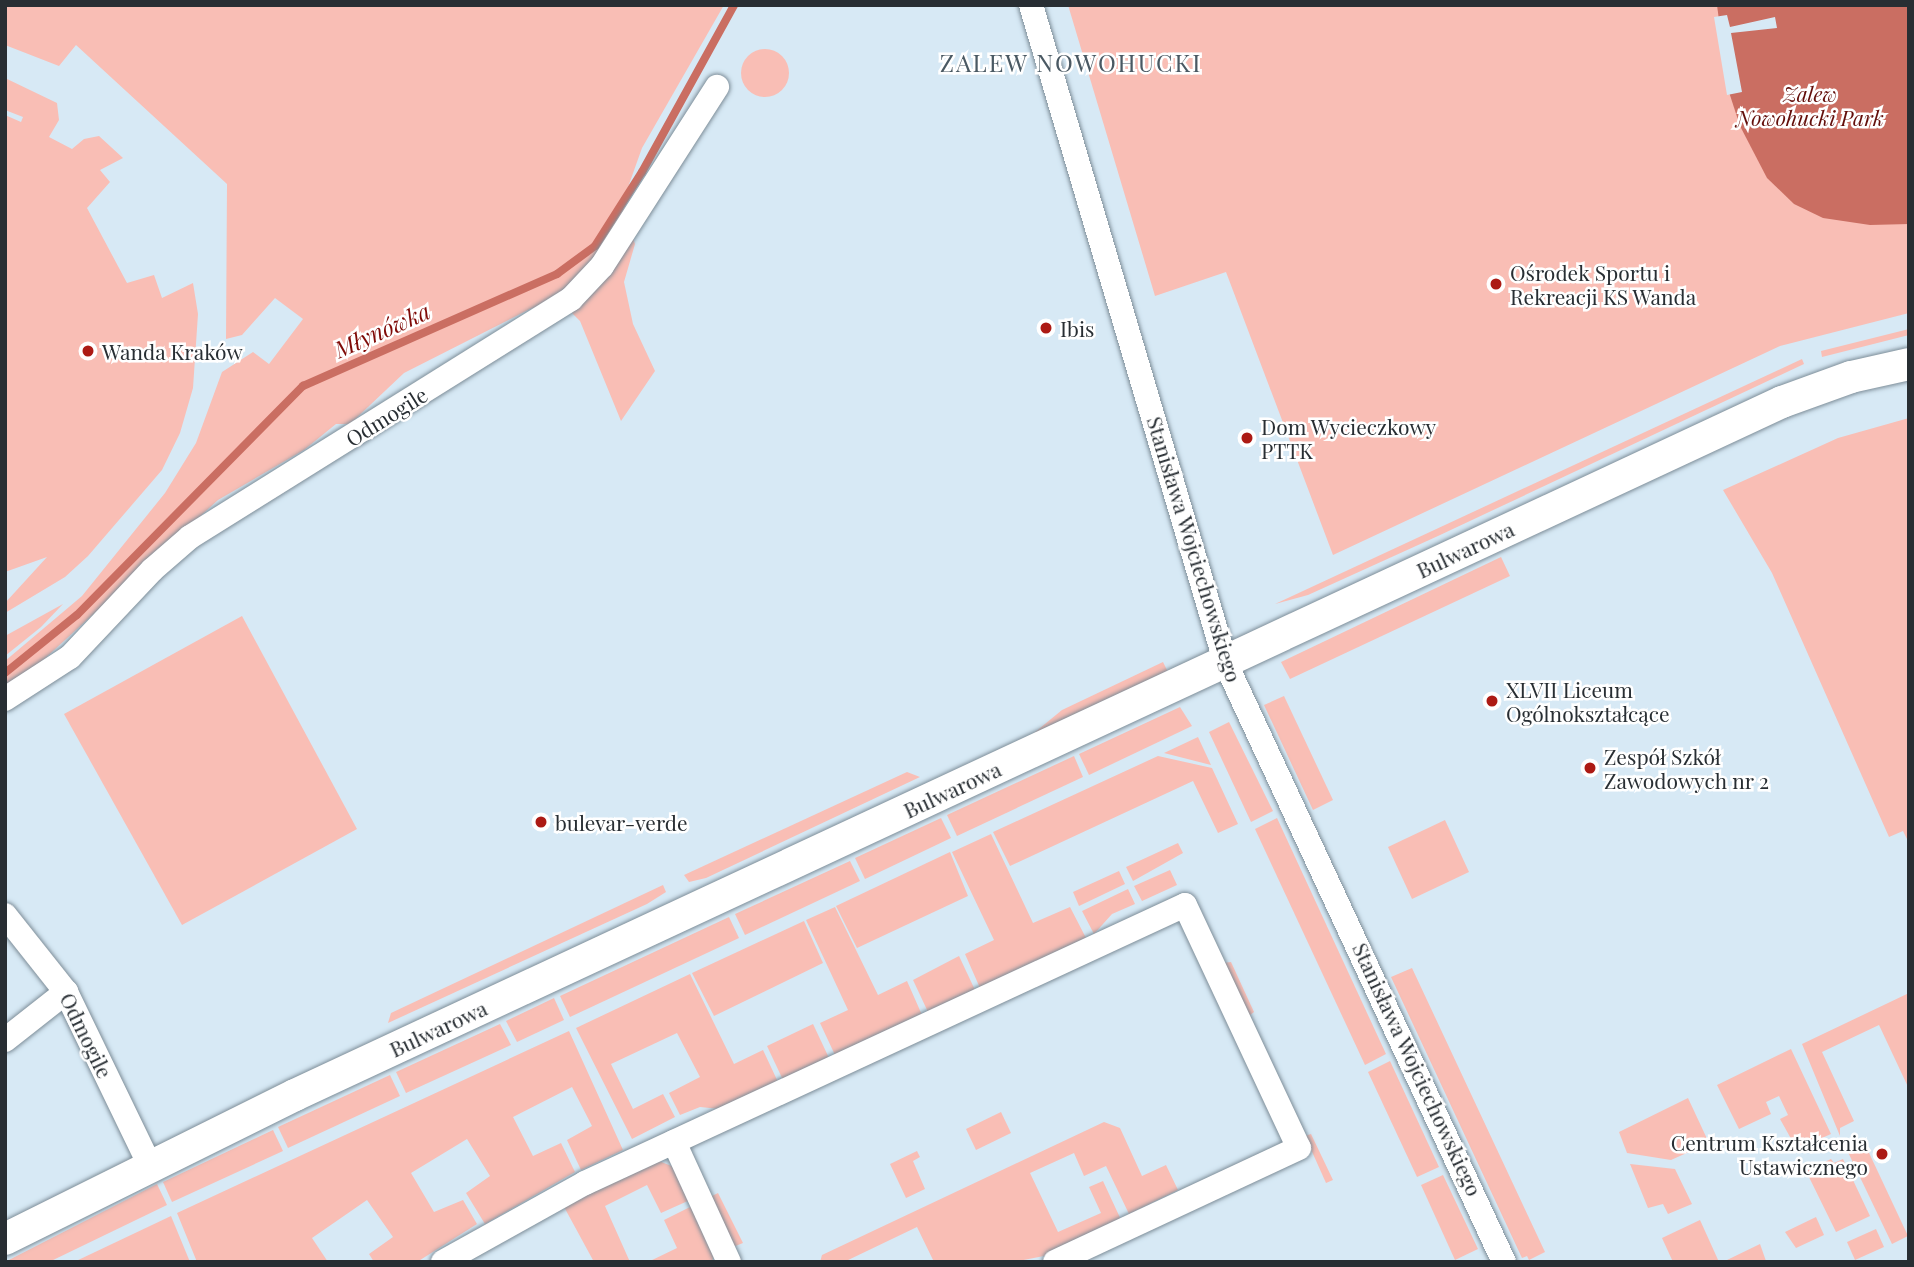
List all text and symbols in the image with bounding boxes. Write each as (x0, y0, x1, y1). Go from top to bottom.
district label: ZALEW NOWOHUCKI (941, 49, 1201, 77)
park label: Zalew Nowohucki Park (1736, 80, 1884, 130)
place label: Ośrodek Sportu i Rekreacji KS Wanda (1510, 259, 1697, 309)
marker: Ośrodek Sportu i Rekreacji KS Wanda (1488, 276, 1504, 292)
water label: Młynówka (330, 297, 434, 363)
place label: Ibis (1060, 315, 1094, 341)
marker: Ibis (1038, 320, 1054, 336)
place label: Wanda Kraków (102, 338, 243, 364)
marker: Wanda Kraków (80, 343, 96, 359)
street label: Odmogile (340, 381, 432, 451)
street label: Stanisława Wojciechowskiego (1142, 413, 1248, 685)
place label: Dom Wycieczkowy PTTK (1261, 413, 1437, 463)
marker: Dom Wycieczkowy PTTK (1239, 430, 1255, 446)
street label: Bulwarowa (1412, 515, 1518, 583)
place label: XLVII Liceum Ogólnokształcące (1506, 676, 1670, 726)
marker: XLVII Liceum Ogólnokształcące (1484, 693, 1500, 709)
place label: Zespół Szkół Zawodowych nr 2 (1604, 743, 1769, 793)
street label: Bulwarowa (899, 755, 1005, 823)
marker: Zespół Szkół Zawodowych nr 2 (1582, 760, 1598, 776)
place label: bulevar-verde (555, 809, 688, 835)
marker: bulevar-verde (533, 814, 549, 830)
street label: Stanisława Wojciechowskiego (1348, 938, 1488, 1200)
street label: Odmogile (56, 988, 118, 1082)
street label: Bulwarowa (385, 994, 491, 1062)
place label: Centrum Kształcenia Ustawicznego (1671, 1129, 1868, 1179)
marker: Centrum Kształcenia Ustawicznego (1874, 1146, 1890, 1162)

